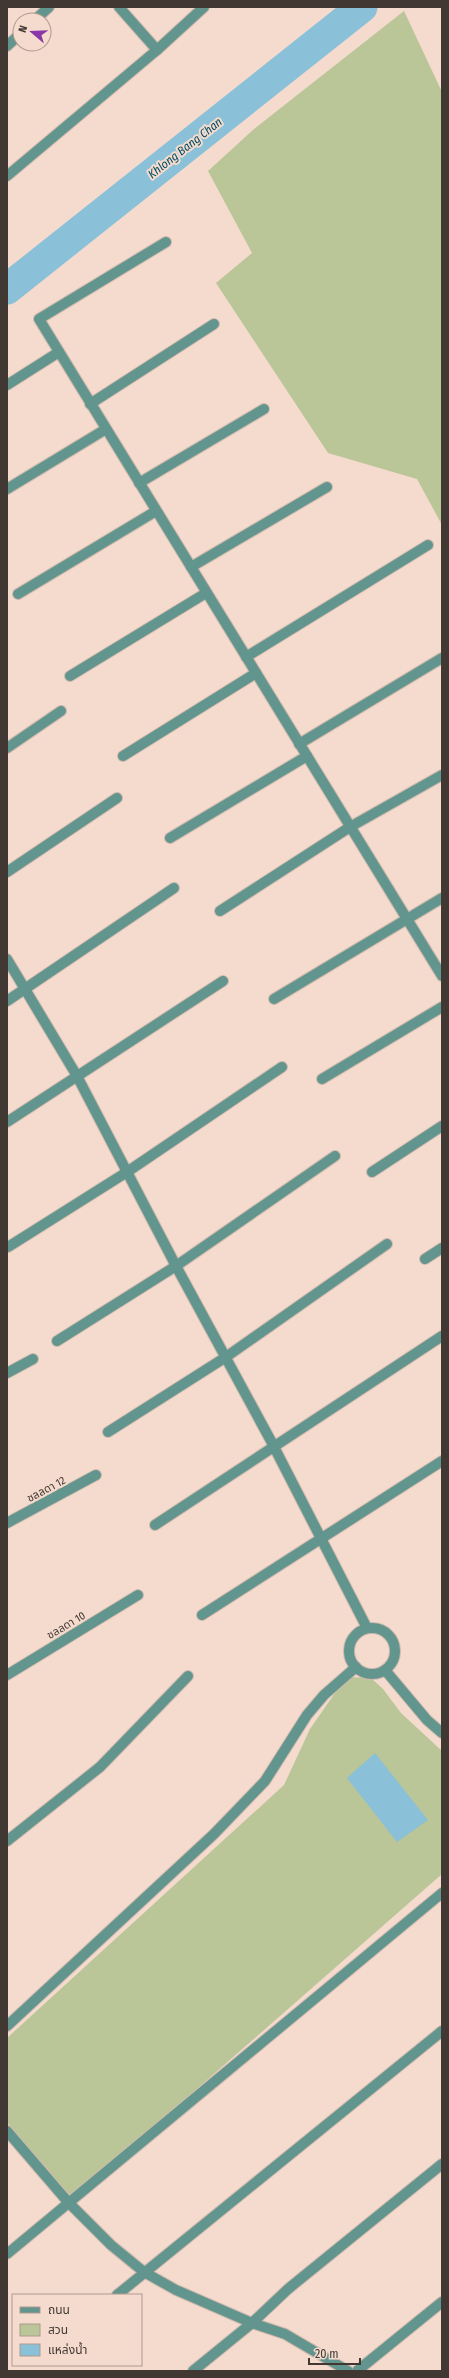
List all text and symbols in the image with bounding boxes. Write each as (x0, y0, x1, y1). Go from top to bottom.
north arrow (12, 12, 52, 52)
text: N (16, 24, 30, 34)
water label: Khlong Bang Chan (145, 115, 225, 181)
street label: ชลลดา 12 (25, 1474, 68, 1505)
street label: ชลลดา 10 (45, 1609, 88, 1642)
legend (12, 2294, 142, 2366)
text: ถนน (48, 2303, 70, 2317)
text: สวน (48, 2323, 68, 2337)
scale bar (309, 2340, 360, 2366)
text: แหล่งน้ำ (48, 2341, 87, 2357)
text: 20 m (315, 2347, 339, 2361)

